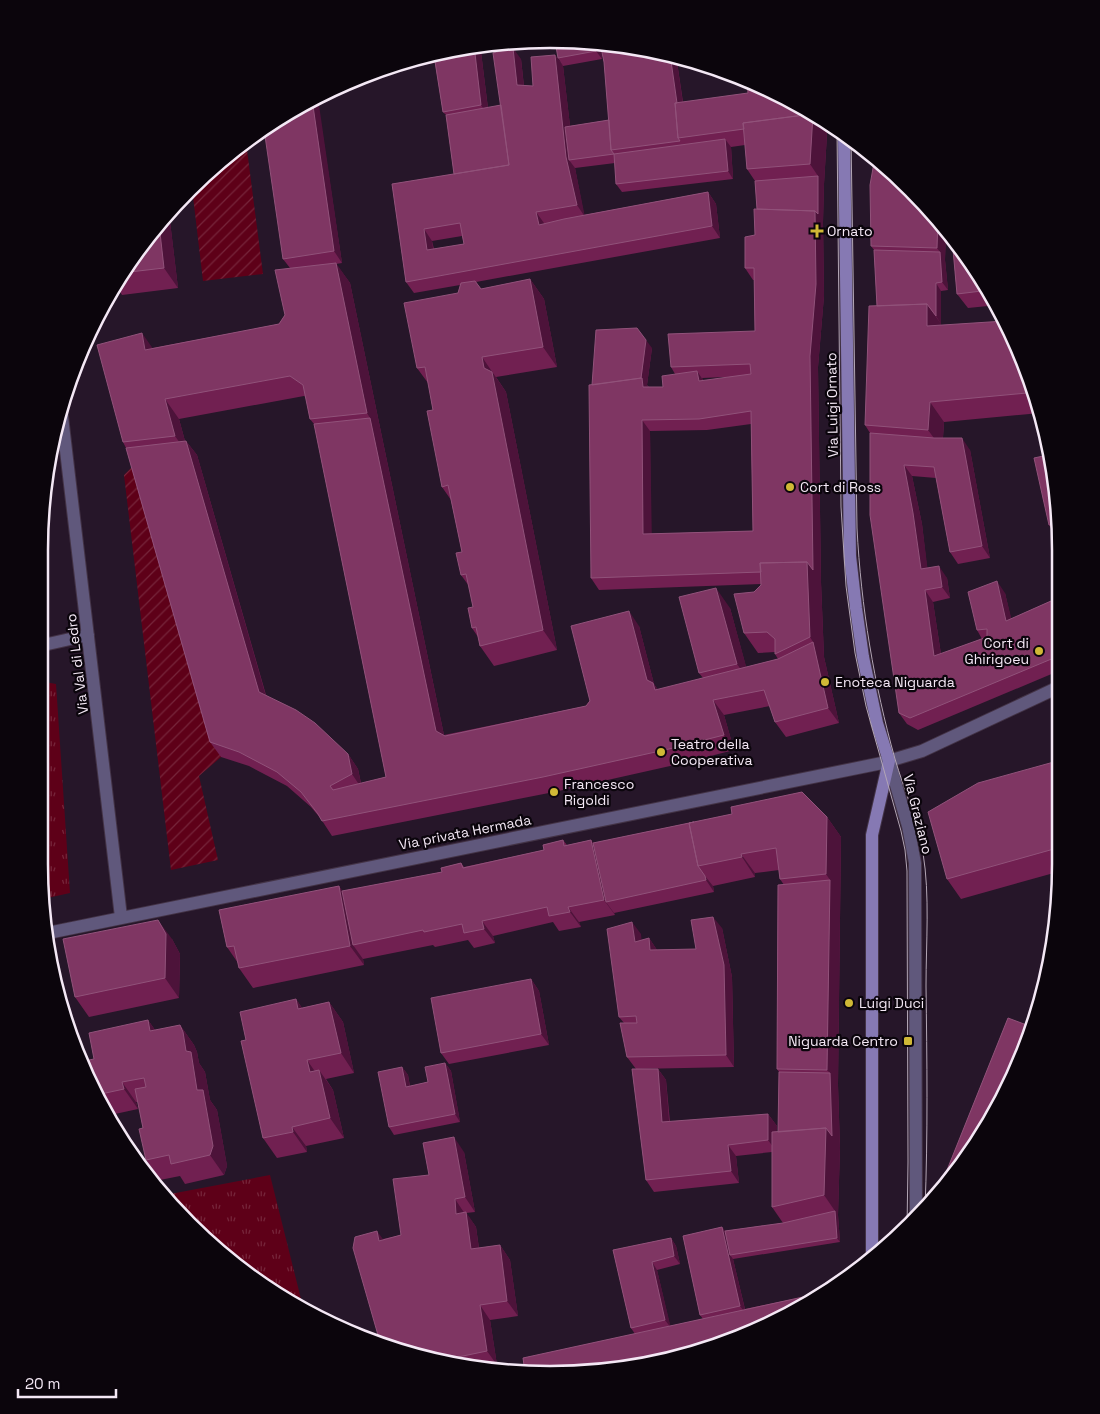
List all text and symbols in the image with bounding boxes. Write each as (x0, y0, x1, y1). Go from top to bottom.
place label: Ornato (827, 222, 873, 240)
marker: Ornato (811, 225, 823, 237)
street label: Via Luigi Ornato (822, 352, 842, 458)
place label: Cort di Ross (800, 478, 881, 496)
marker: Cort di Ross (784, 481, 796, 493)
street label: Via Val di Ledro (62, 613, 92, 715)
place label: Cort di Ghirigoeu (965, 634, 1029, 668)
marker: Cort di Ghirigoeu (1033, 645, 1045, 657)
place label: Enoteca Niguarda (835, 673, 955, 691)
marker: Enoteca Niguarda (819, 676, 831, 688)
place label: Teatro della Cooperativa (671, 735, 753, 769)
marker: Teatro della Cooperativa (655, 746, 667, 758)
street label: Via Graziano (899, 772, 937, 856)
place label: Francesco Rigoldi (564, 775, 634, 809)
marker: Francesco Rigoldi (548, 786, 560, 798)
street label: Via privata Hermada (397, 810, 533, 854)
place label: Luigi Duci (859, 994, 924, 1012)
marker: Luigi Duci (843, 997, 855, 1009)
place label: Niguarda Centro (788, 1032, 898, 1050)
marker: Niguarda Centro (902, 1035, 914, 1047)
scale bar (18, 1366, 115, 1398)
text: 20 m (25, 1374, 60, 1393)

